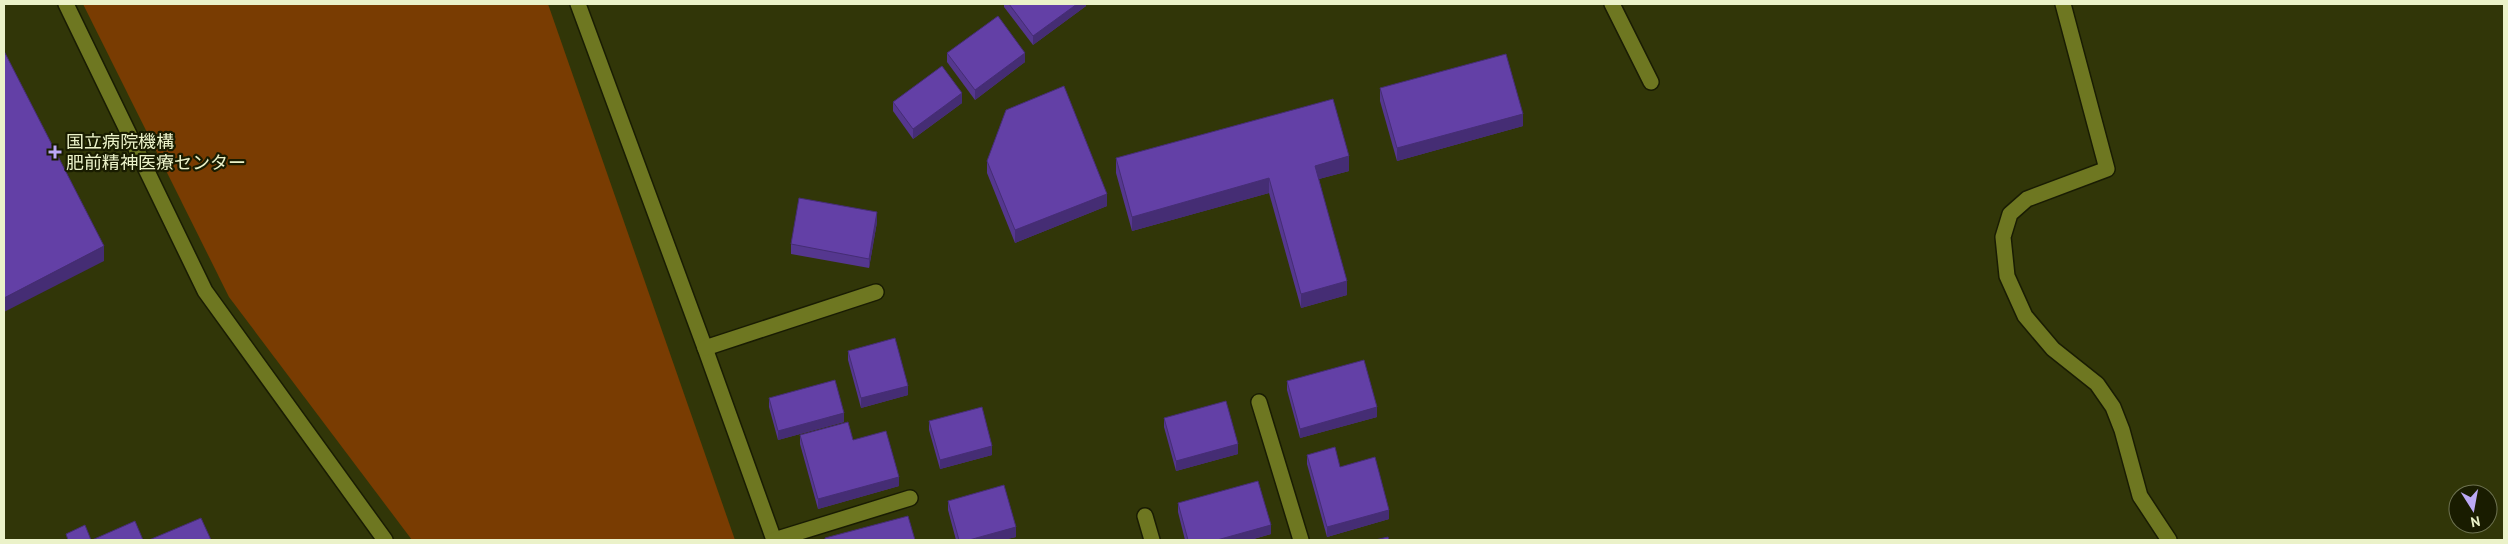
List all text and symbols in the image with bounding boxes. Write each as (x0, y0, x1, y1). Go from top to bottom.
place label: 国立病院機構 肥前精神医療センター (66, 130, 246, 174)
marker: 国立病院機構 肥前精神医療センター (48, 145, 62, 159)
north arrow (2448, 484, 2498, 534)
text: N (2469, 512, 2482, 531)

